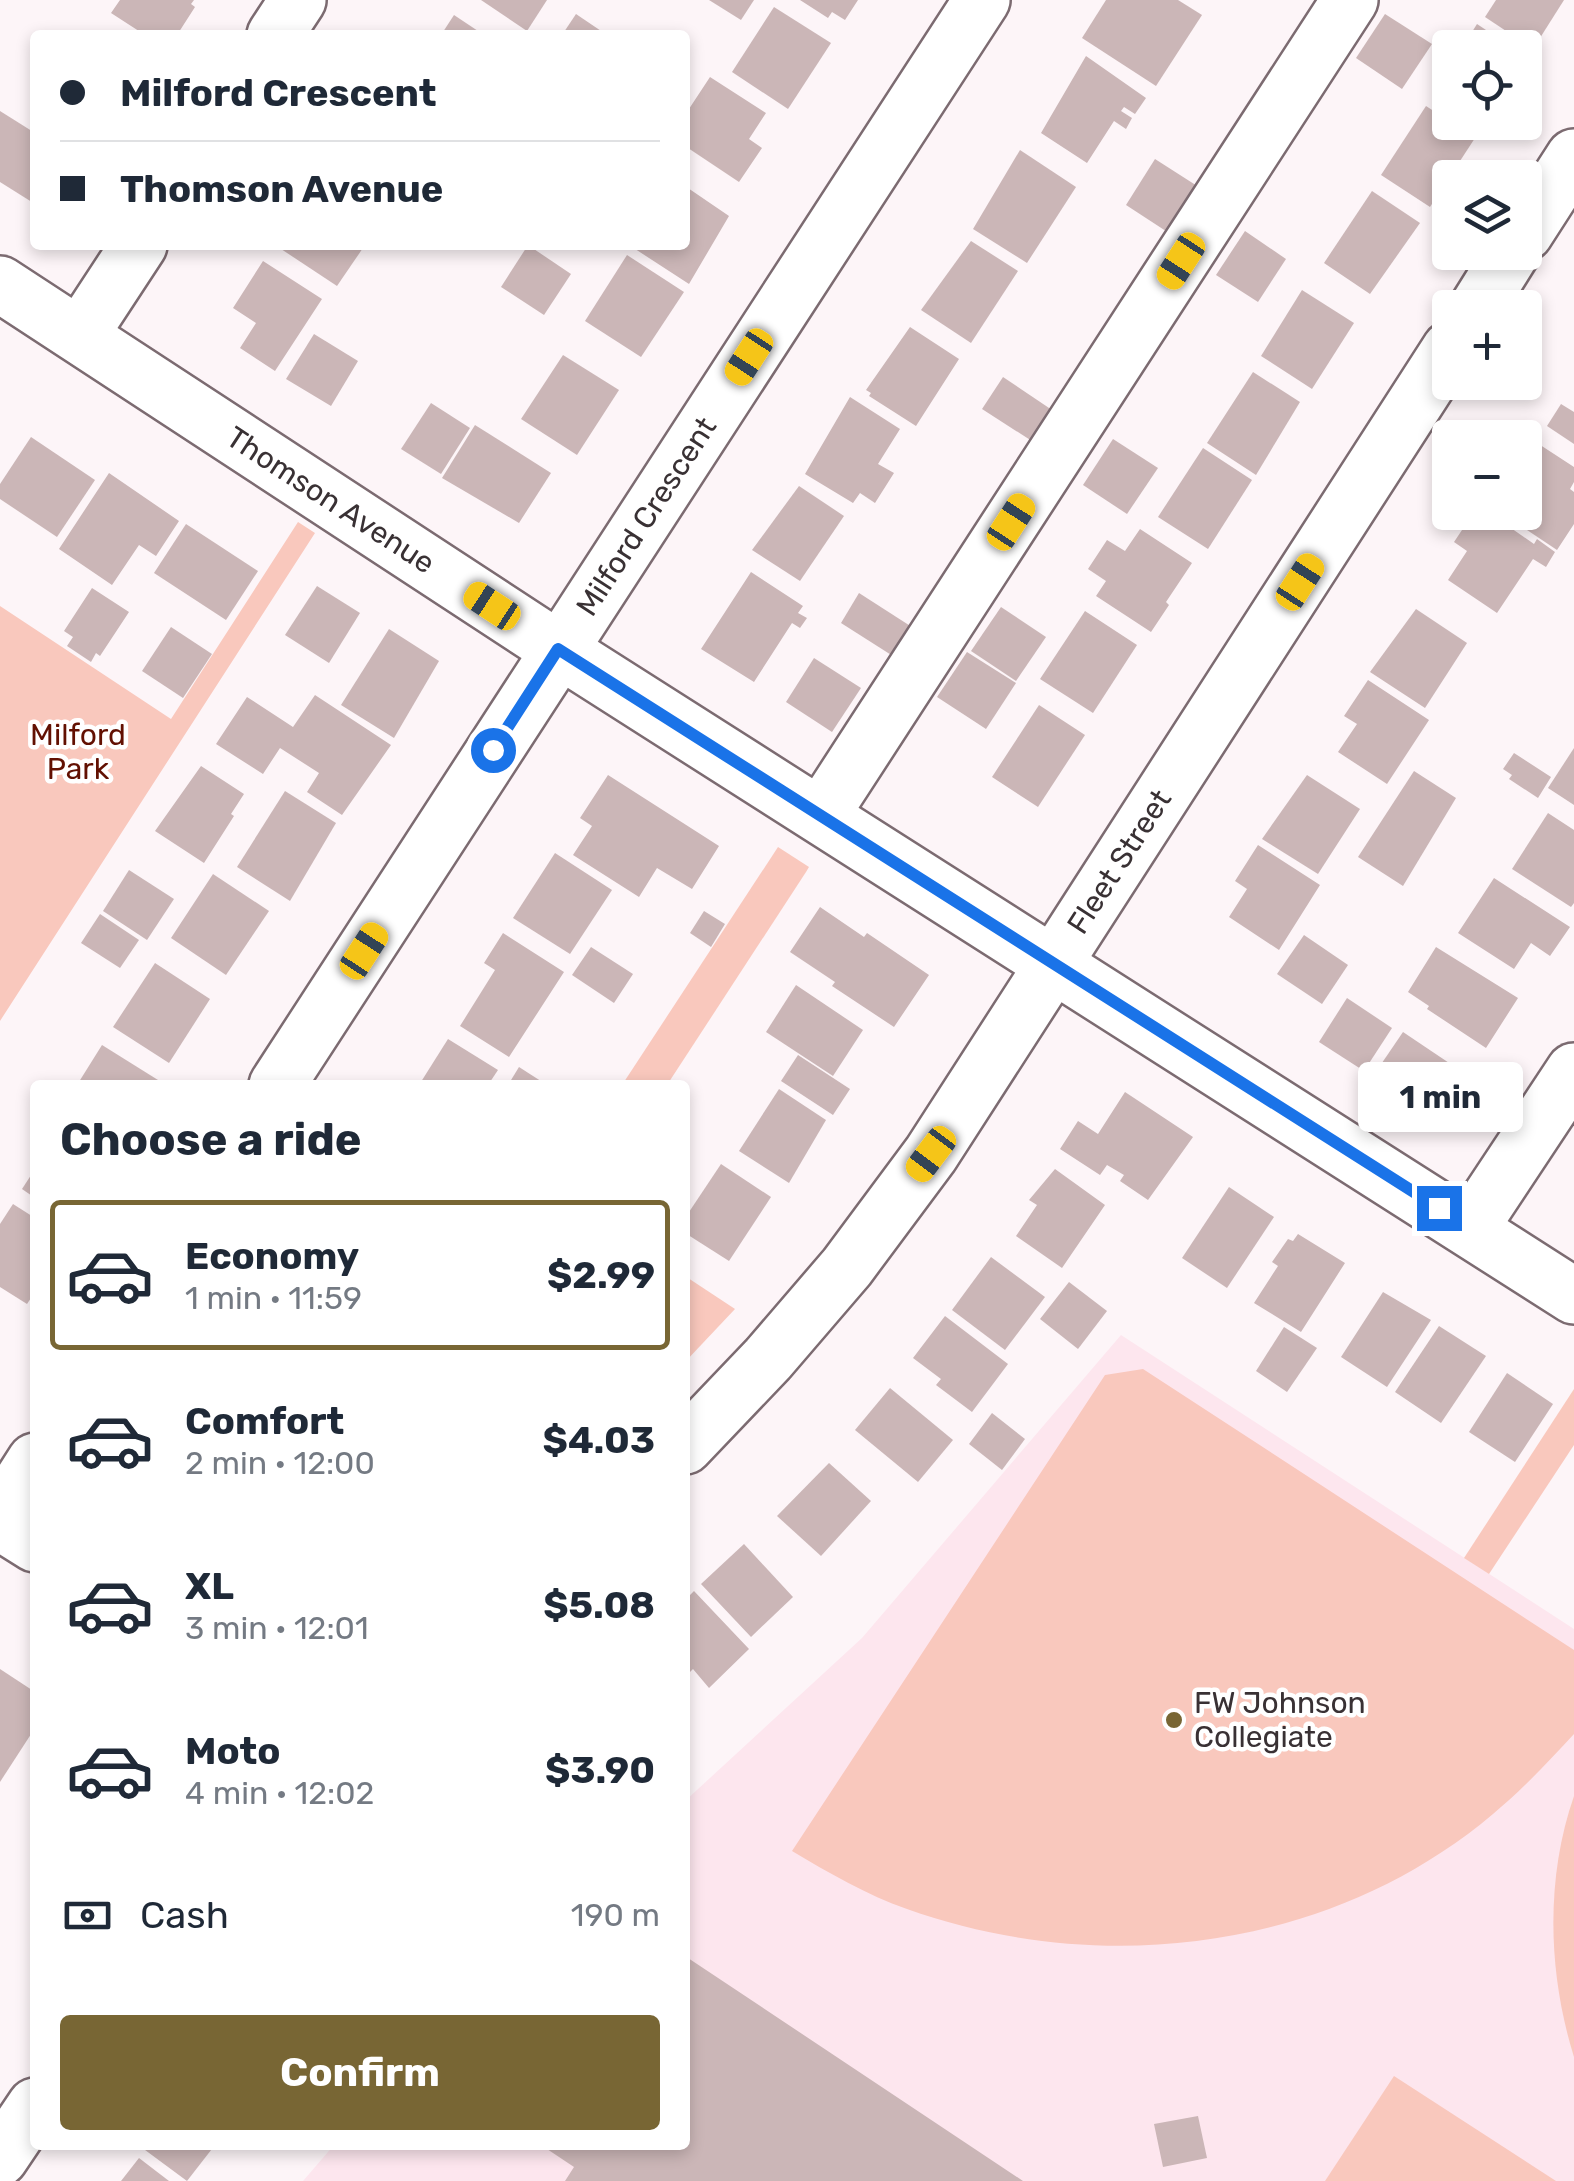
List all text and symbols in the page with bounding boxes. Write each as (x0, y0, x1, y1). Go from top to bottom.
map controls (1432, 30, 1542, 530)
button: locate (1432, 30, 1542, 140)
text: Milford Crescent (120, 70, 436, 116)
button: layers (1432, 160, 1542, 270)
text: Thomson Avenue (120, 166, 443, 212)
car (1152, 228, 1210, 294)
button: + (1432, 290, 1542, 400)
car (720, 324, 778, 390)
street label: Milford Crescent (569, 410, 724, 623)
street label: Thomson Avenue (220, 419, 441, 581)
button: − (1432, 420, 1542, 530)
car (982, 489, 1040, 555)
car (1271, 549, 1329, 615)
car (459, 577, 525, 635)
park label: Milford Park (30, 717, 126, 787)
route start (471, 728, 516, 773)
street label: Fleet Street (1060, 783, 1179, 941)
car (335, 918, 393, 984)
callout: 1 min (1356, 1063, 1522, 1133)
text: 1 min (1400, 1078, 1481, 1116)
text: Choose a ride (60, 1113, 362, 1166)
car (901, 1121, 961, 1187)
route end (1417, 1186, 1462, 1231)
icon: car (65, 1230, 155, 1320)
text: Economy (185, 1233, 359, 1279)
text: $2.99 (547, 1252, 655, 1298)
text: 1 min · 11:59 (185, 1279, 362, 1317)
icon: car (65, 1395, 155, 1485)
text: Comfort (185, 1398, 344, 1444)
text: $4.03 (543, 1417, 655, 1463)
text: 2 min · 12:00 (185, 1444, 375, 1482)
icon: car (65, 1560, 155, 1650)
text: XL (185, 1563, 234, 1609)
text: $5.08 (543, 1582, 655, 1628)
text: 3 min · 12:01 (185, 1609, 369, 1647)
place label: FW Johnson Collegiate (1194, 1685, 1366, 1755)
marker: FW Johnson Collegiate (1163, 1709, 1185, 1731)
icon: car (65, 1725, 155, 1815)
text: Moto (185, 1728, 281, 1774)
text: $3.90 (545, 1747, 655, 1793)
text: 4 min · 12:02 (185, 1774, 374, 1812)
icon: cash (60, 1888, 115, 1943)
text: Cash (140, 1892, 229, 1938)
text: 190 m (571, 1896, 660, 1934)
button: Confirm (60, 2015, 660, 2130)

